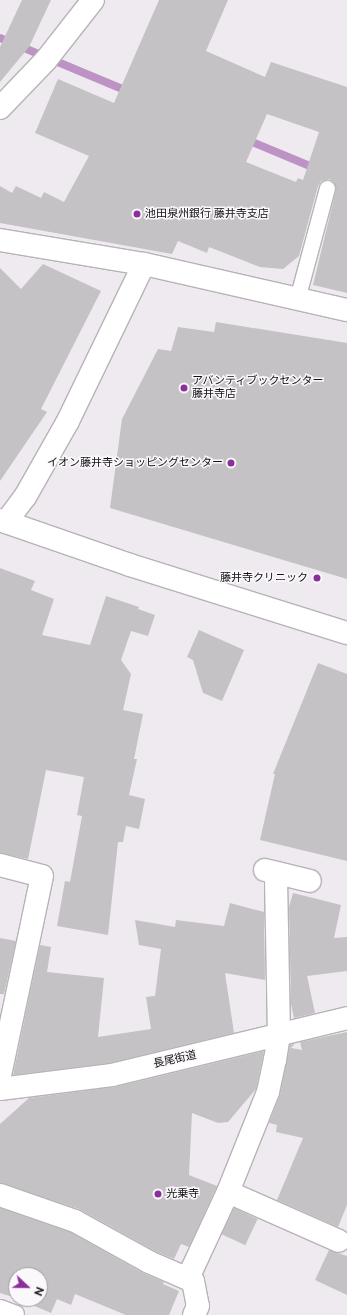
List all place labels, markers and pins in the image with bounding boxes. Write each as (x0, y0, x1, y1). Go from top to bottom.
place label: 池田泉州銀行 藤井寺支店 (145, 207, 269, 221)
marker: 池田泉州銀行 藤井寺支店 (132, 209, 142, 219)
place label: アバンティブックセンター 藤井寺店 (192, 375, 324, 401)
marker: アバンティブックセンター 藤井寺店 (179, 383, 189, 393)
place label: イオン藤井寺ショッピングセンター (47, 456, 223, 470)
marker: イオン藤井寺ショッピングセンター (226, 458, 236, 468)
place label: 藤井寺クリニック (220, 571, 308, 585)
marker: 藤井寺クリニック (311, 572, 323, 584)
place label: 光乗寺 (166, 1187, 199, 1201)
marker: 光乗寺 (153, 1189, 163, 1199)

